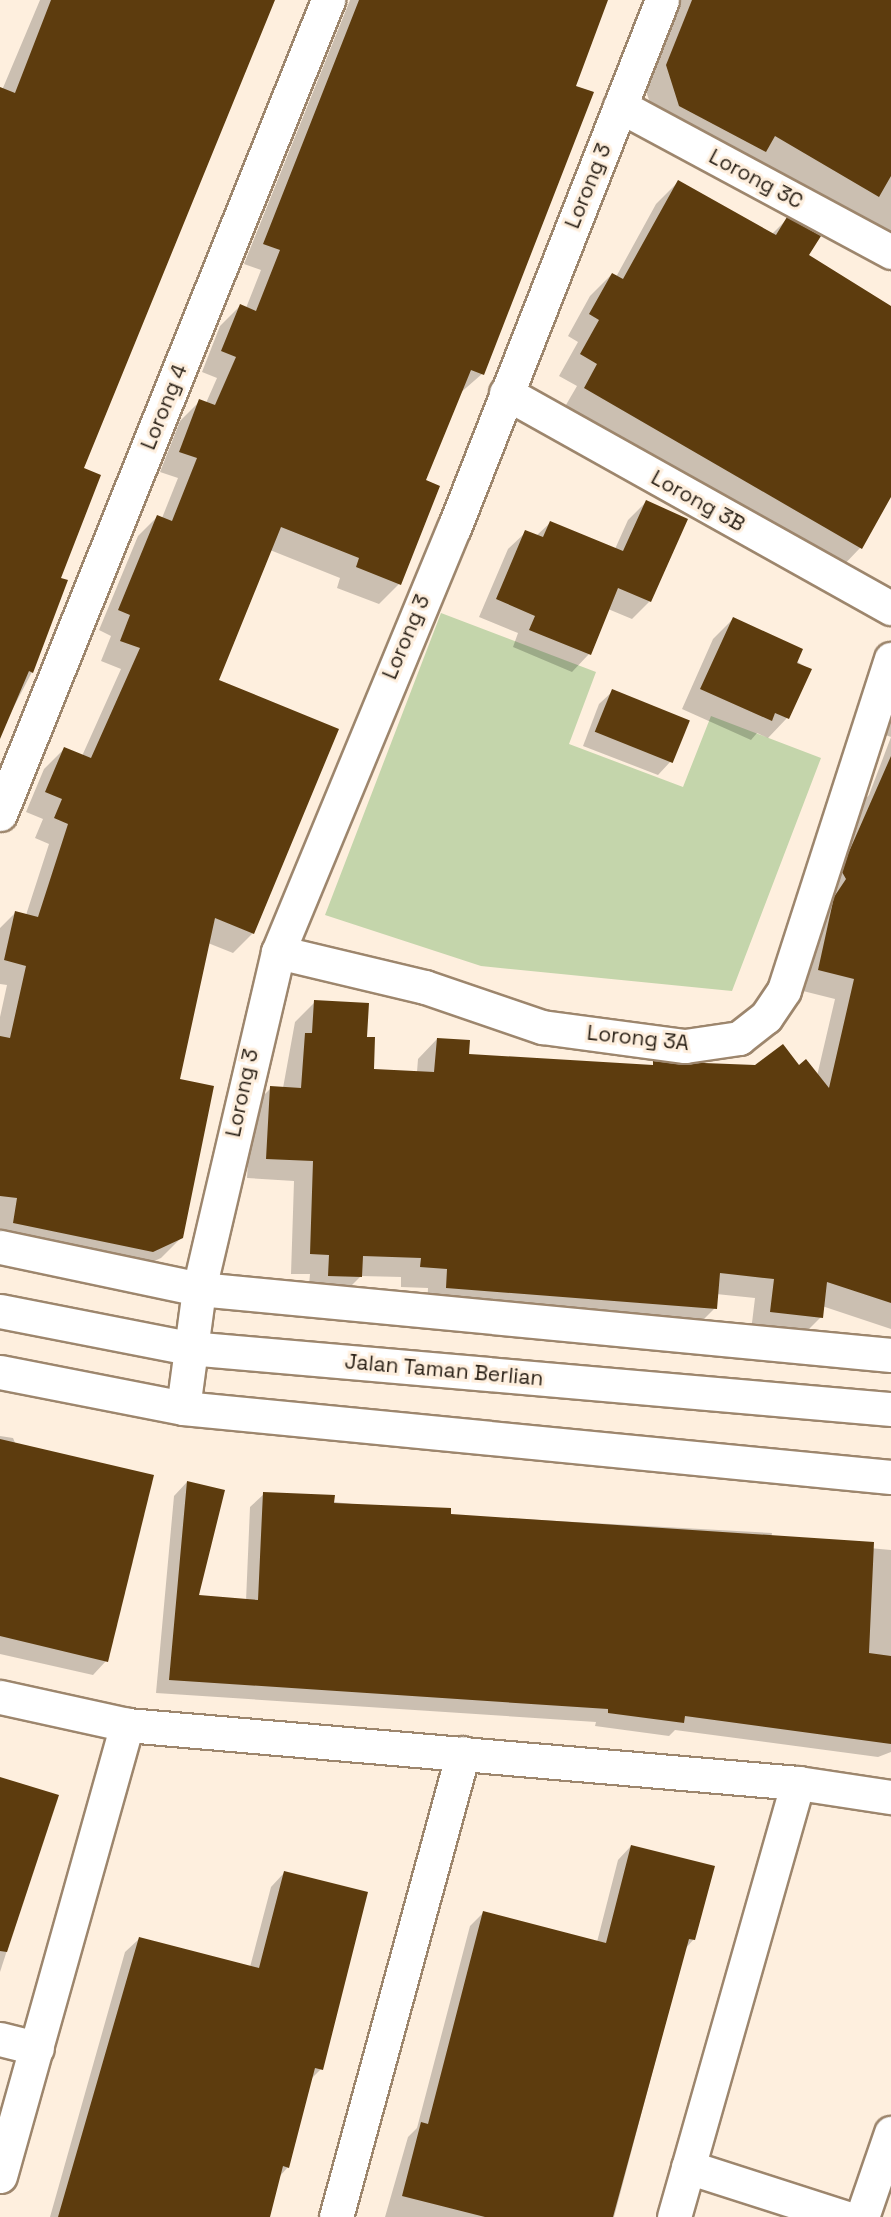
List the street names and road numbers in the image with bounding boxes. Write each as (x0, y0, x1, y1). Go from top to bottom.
street label: Lorong 3 (560, 140, 616, 232)
street label: Lorong 3C (705, 144, 807, 214)
street label: Lorong 4 (136, 361, 192, 453)
street label: Lorong 3B (647, 465, 749, 537)
street label: Lorong 3 (377, 591, 435, 683)
street label: Lorong 3A (586, 1020, 690, 1056)
street label: Lorong 3 (220, 1047, 264, 1139)
street label: Jalan Taman Berlian (343, 1349, 545, 1391)

